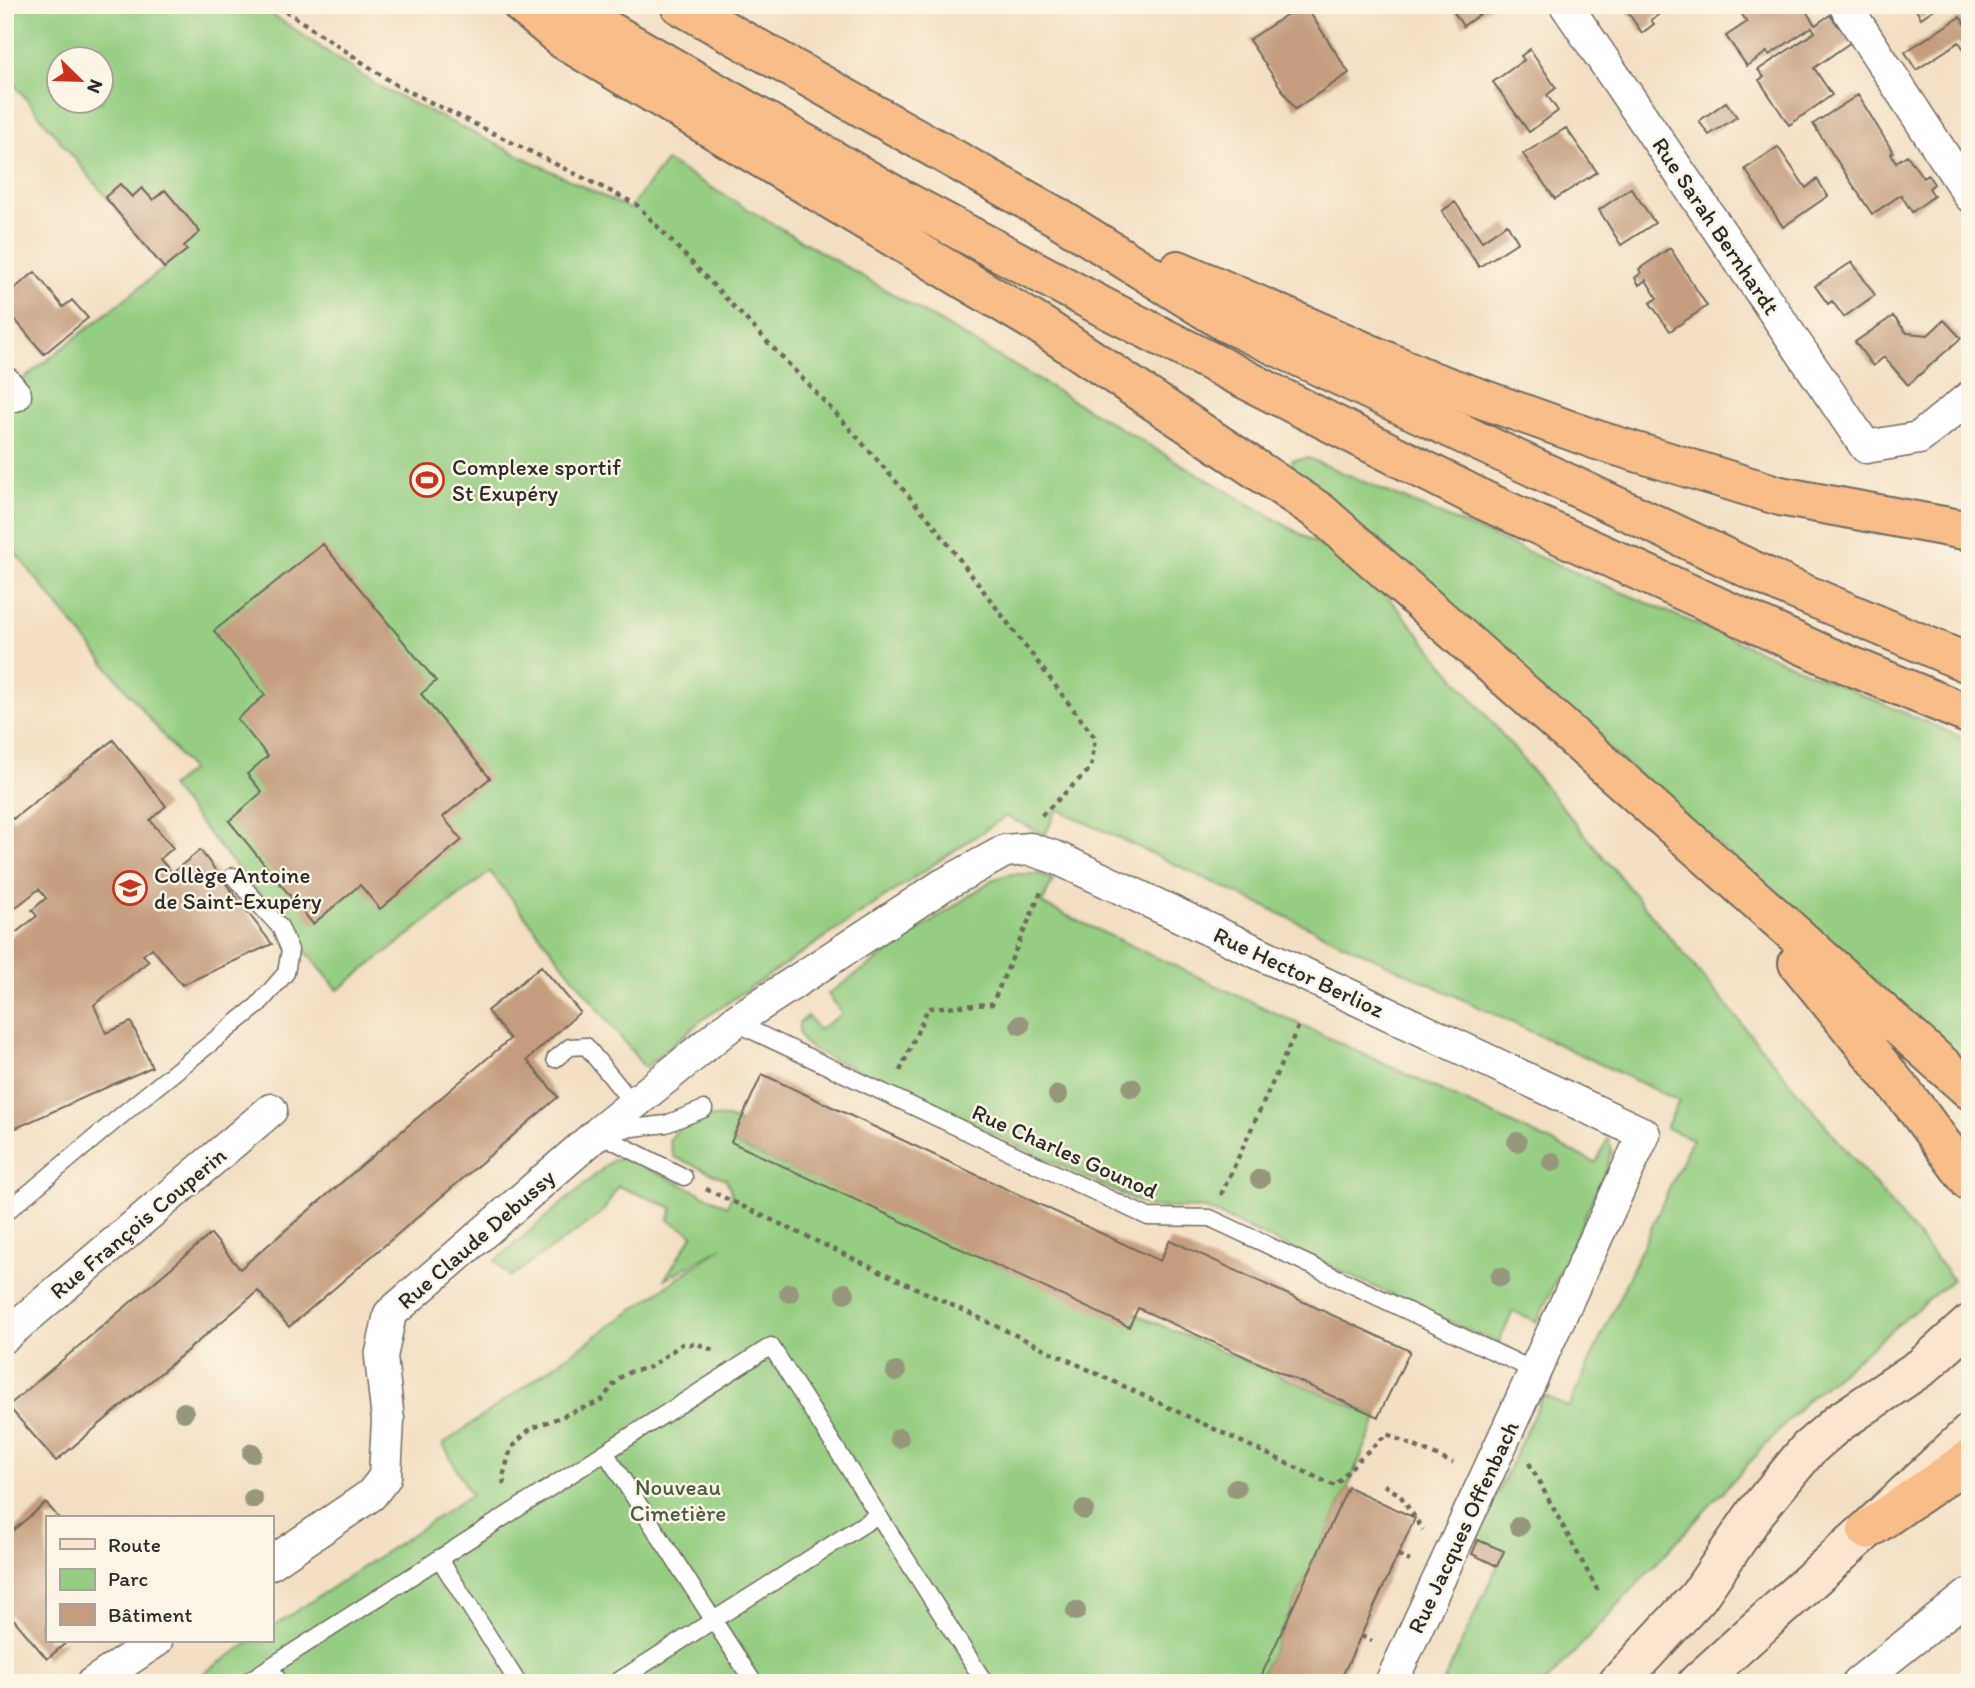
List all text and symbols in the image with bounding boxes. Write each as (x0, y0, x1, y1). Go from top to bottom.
north arrow (46, 46, 116, 116)
text: N (82, 76, 108, 97)
street label: Rue Sarah Bernhardt (1646, 132, 1786, 320)
place label: Complexe sportif St Exupéry (452, 453, 621, 507)
sports icon: Complexe sportif St Exupéry (408, 461, 446, 499)
place label: Collège Antoine de Saint-Exupéry (154, 861, 322, 915)
school or university icon: Collège Antoine de Saint-Exupéry (111, 869, 149, 907)
street label: Rue Hector Berlioz (1209, 920, 1389, 1024)
street label: Rue Charles Gounod (968, 1097, 1163, 1205)
street label: Rue François Couperin (44, 1141, 232, 1305)
street label: Rue Claude Debussy (392, 1163, 561, 1315)
street label: Rue Jacques Offenbach (1401, 1416, 1525, 1638)
park label: Nouveau Cimetière (630, 1473, 726, 1527)
legend (46, 1516, 273, 1642)
text: Route (108, 1532, 161, 1557)
text: Parc (108, 1566, 148, 1591)
text: Bâtiment (108, 1602, 192, 1627)

